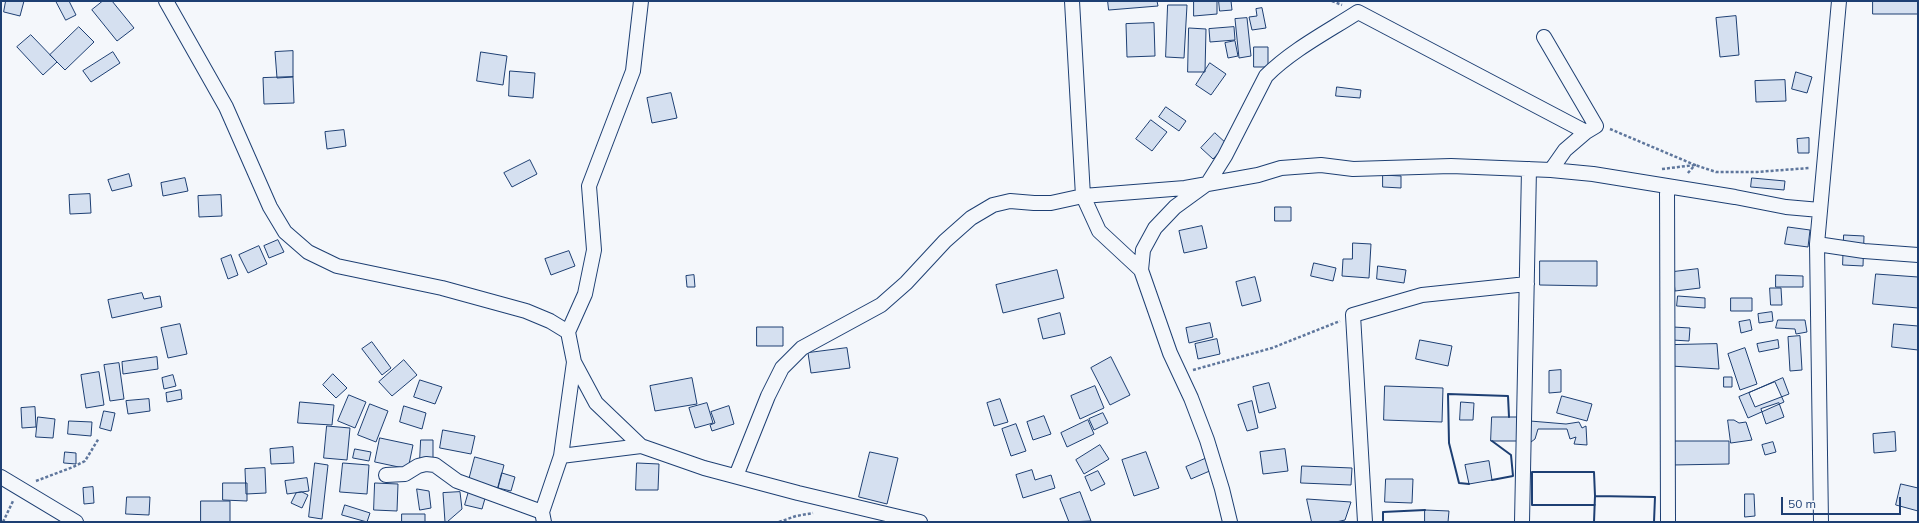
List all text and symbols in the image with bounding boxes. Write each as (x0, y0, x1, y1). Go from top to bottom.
scale bar (1783, 489, 1903, 515)
text: 50 m (1788, 496, 1816, 511)

